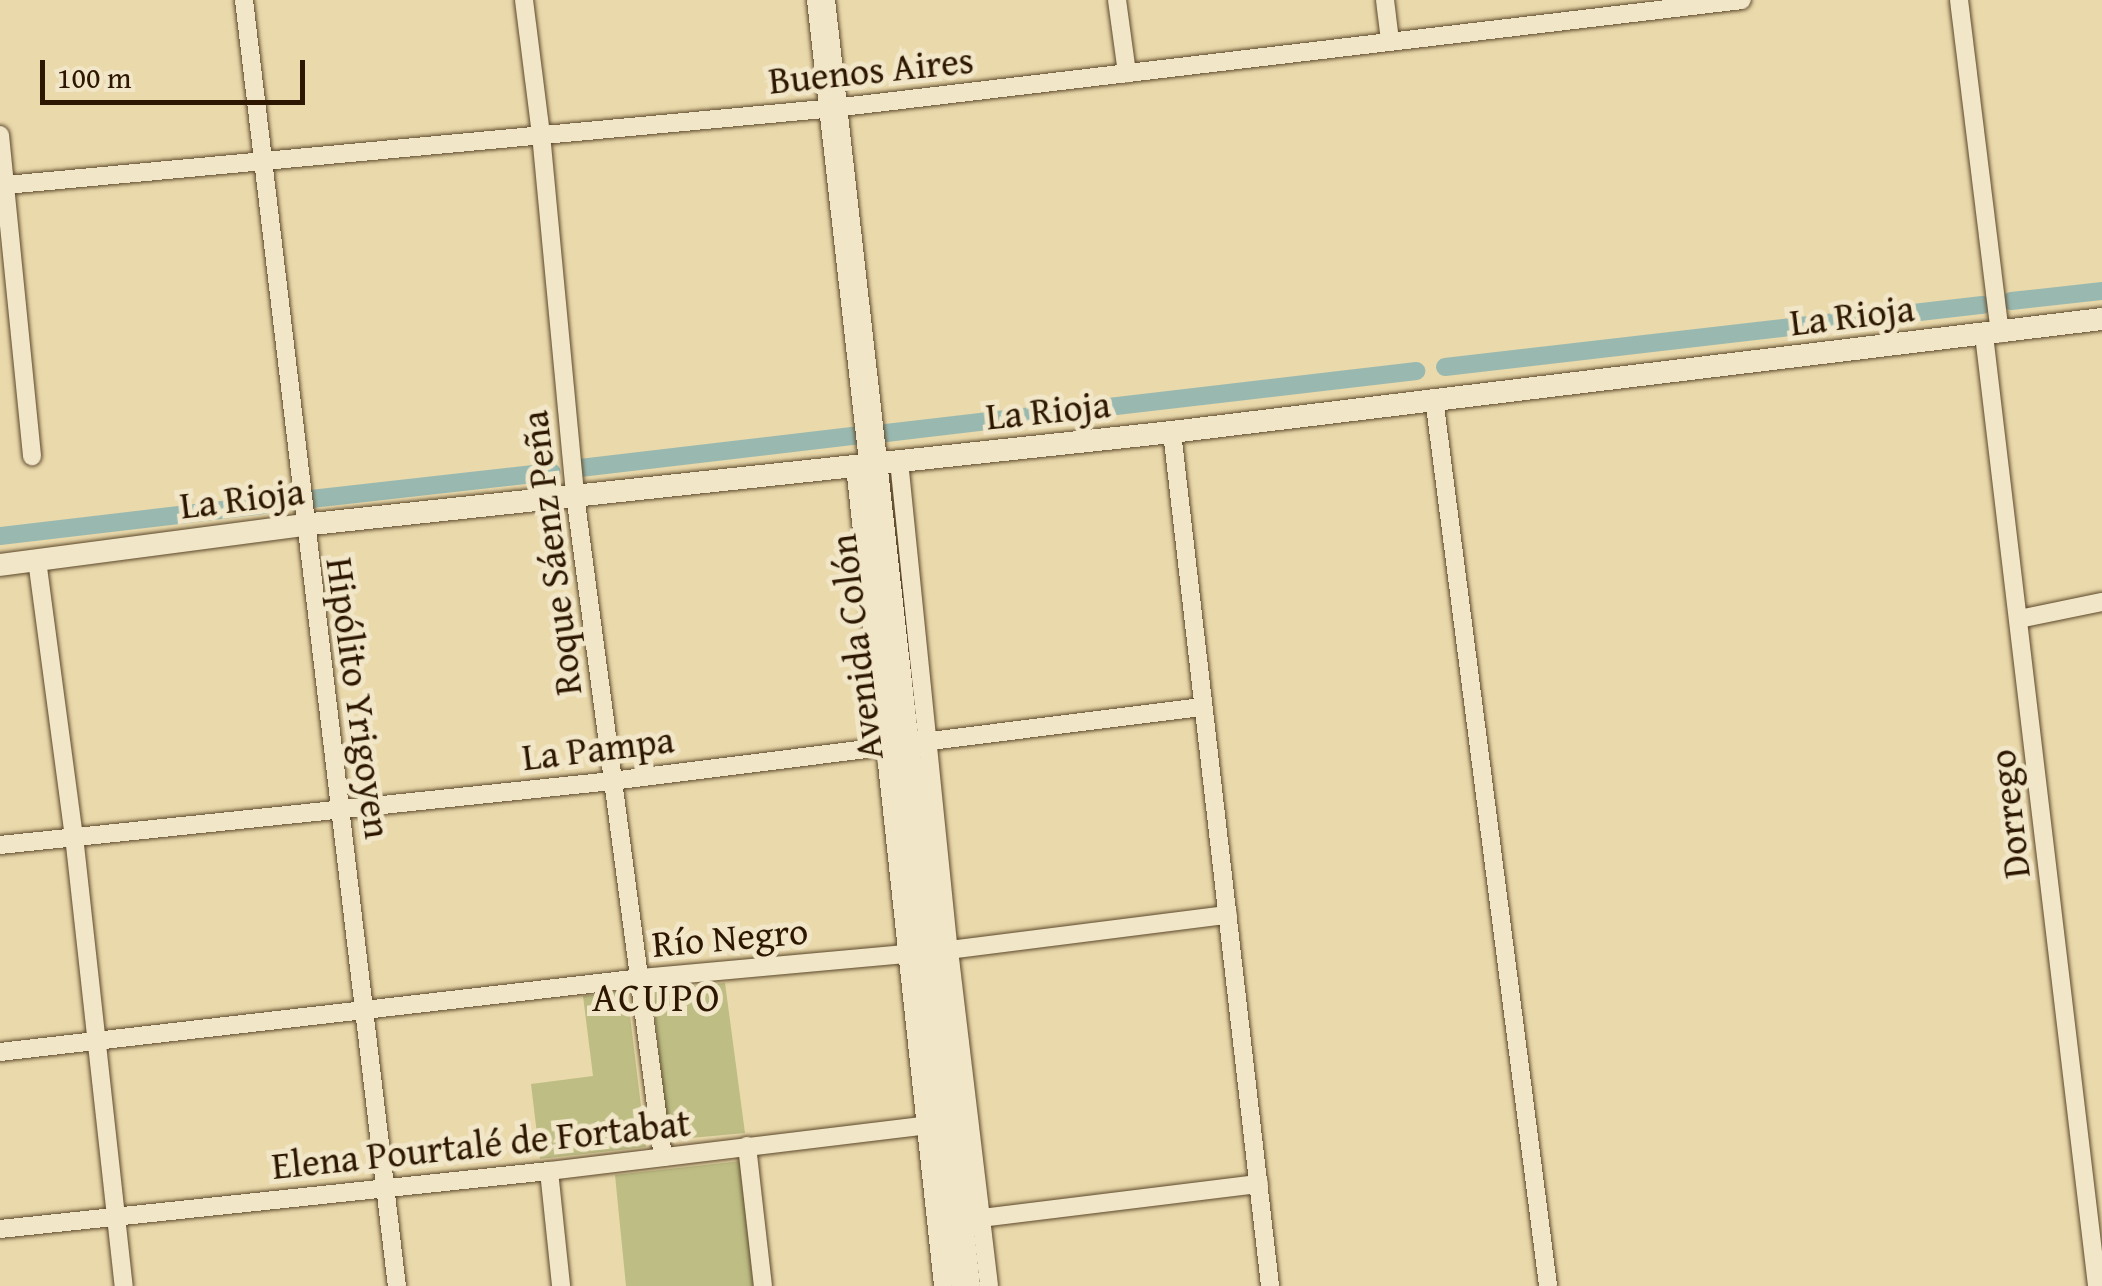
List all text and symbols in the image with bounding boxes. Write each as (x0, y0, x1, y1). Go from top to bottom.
street label: Buenos Aires (766, 37, 976, 103)
scale bar (45, 40, 310, 102)
text: 100 m (57, 55, 131, 99)
street label: La Rioja (1787, 285, 1917, 345)
street label: La Rioja (983, 381, 1113, 439)
street label: Roque Sáenz Peña (511, 408, 591, 698)
street label: La Rioja (177, 468, 307, 528)
street label: Avenida Colón (820, 532, 892, 762)
street label: Hipólito Yrigoyen (317, 555, 401, 841)
street label: La Pampa (519, 716, 677, 780)
street label: Dorrego (1978, 747, 2040, 881)
street label: Río Negro (650, 907, 810, 967)
district label: ACUPO (592, 973, 722, 1021)
street label: Elena Pourtalé de Fortabat (269, 1099, 693, 1189)

